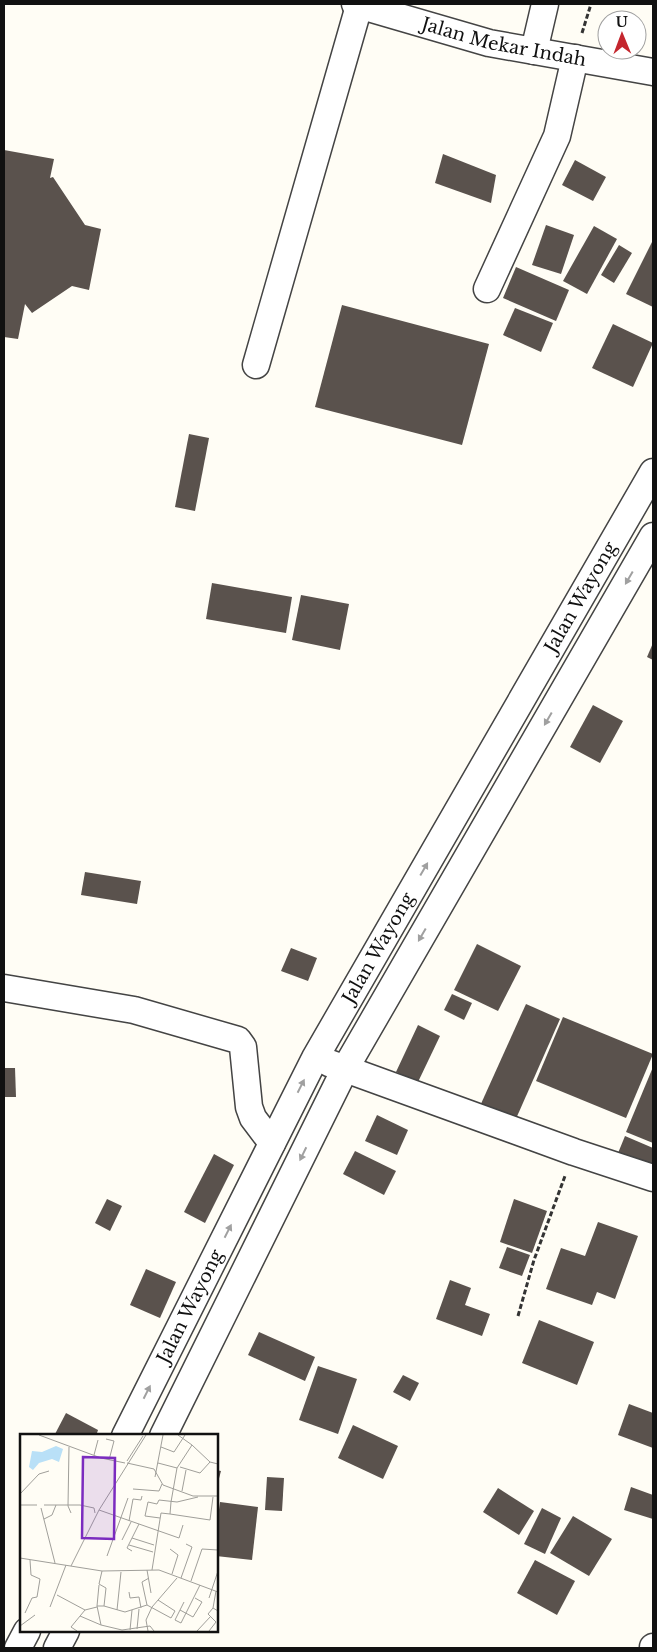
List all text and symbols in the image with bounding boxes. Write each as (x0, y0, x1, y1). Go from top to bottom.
north arrow (597, 10, 647, 60)
street label: Jalan Mekar Indah (417, 12, 588, 71)
text: U (615, 13, 629, 31)
street label: Jalan Wayong (539, 538, 622, 658)
one-way arrow (624, 571, 633, 585)
one-way arrow (543, 712, 552, 725)
one-way arrow (420, 861, 428, 876)
street label: Jalan Wayong (337, 888, 419, 1009)
one-way arrow (418, 929, 427, 942)
one-way arrow (297, 1079, 305, 1093)
one-way arrow (299, 1147, 307, 1162)
one-way arrow (224, 1224, 232, 1238)
street label: Jalan Wayong (151, 1246, 228, 1369)
one-way arrow (143, 1385, 151, 1399)
inset map (20, 1434, 218, 1632)

